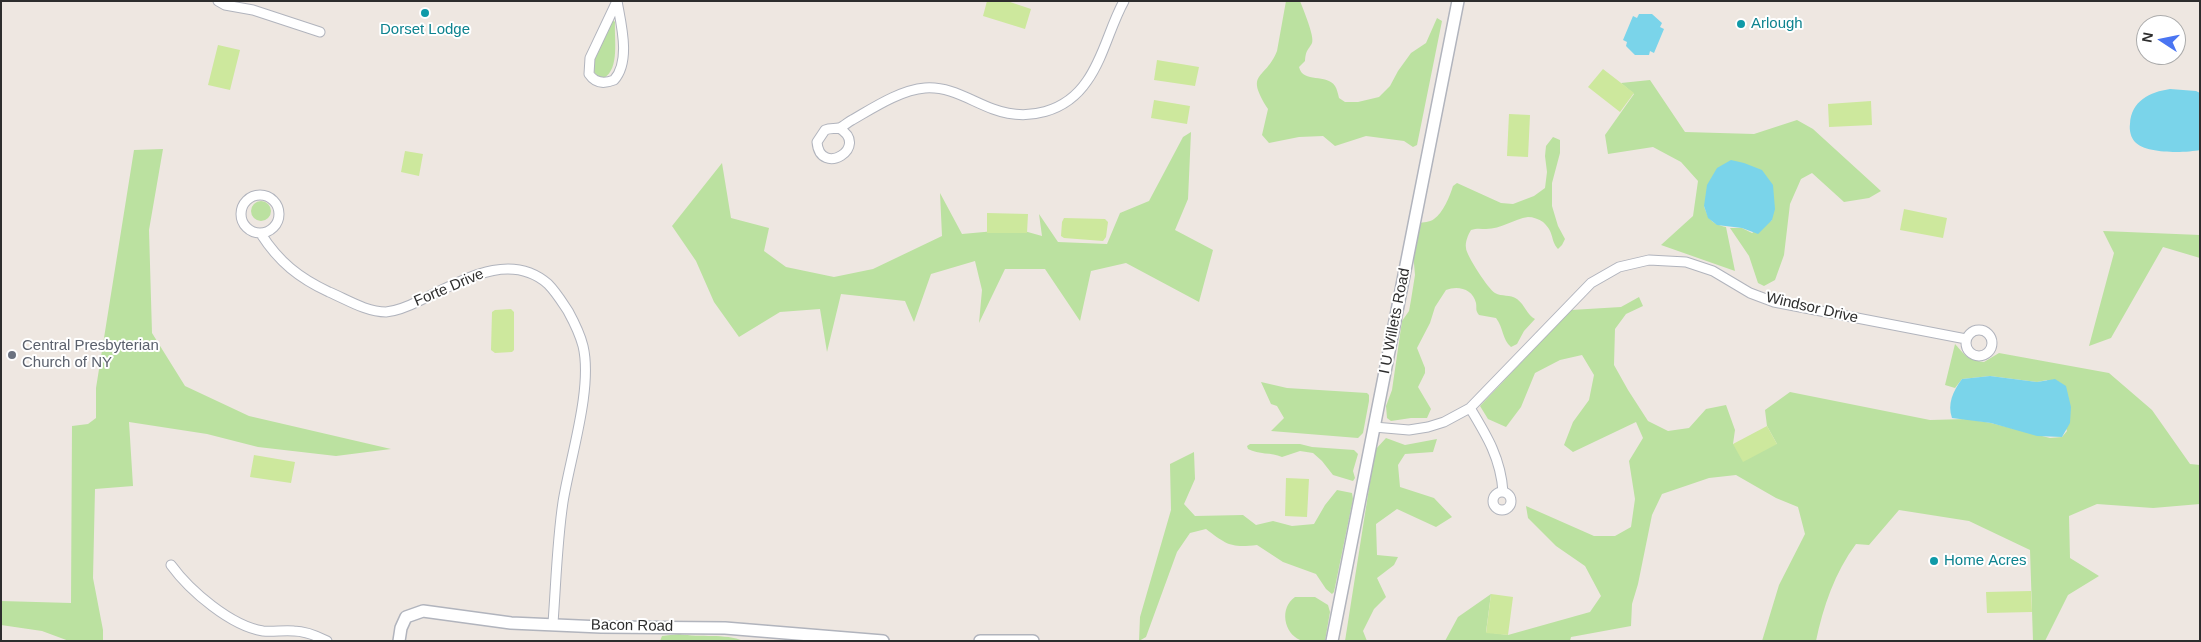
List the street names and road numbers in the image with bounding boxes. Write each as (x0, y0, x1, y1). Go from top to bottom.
street label: Forte Drive (411, 265, 487, 311)
street label: I U Willets Road (1376, 267, 1414, 375)
street label: Windsor Drive (1764, 289, 1860, 327)
street label: Bacon Road (591, 616, 673, 636)

